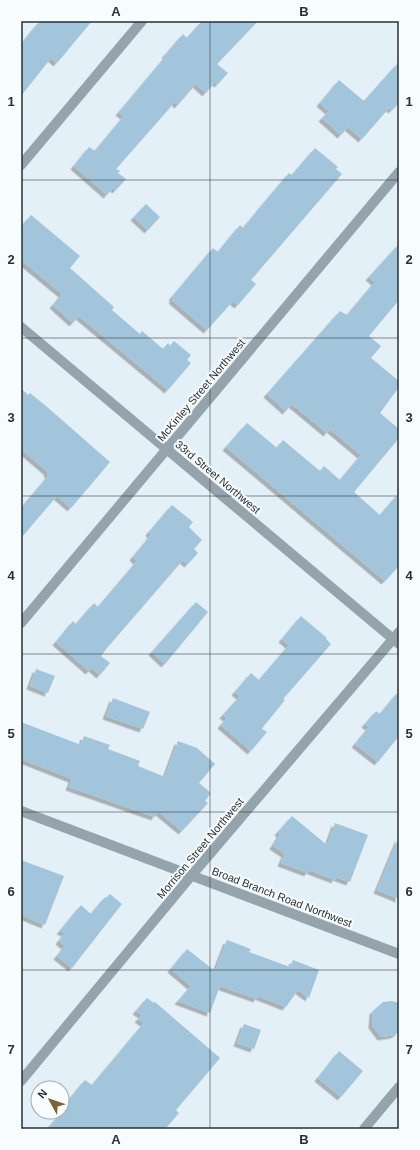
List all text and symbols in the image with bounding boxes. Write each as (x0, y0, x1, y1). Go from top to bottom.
text: A (111, 4, 121, 19)
text: B (299, 4, 309, 19)
text: 1 (7, 94, 15, 109)
text: 1 (405, 94, 413, 109)
text: 2 (7, 252, 15, 267)
text: 2 (405, 252, 413, 267)
street label: McKinley Street Northwest (155, 337, 247, 443)
text: 3 (7, 410, 15, 425)
text: 3 (405, 410, 413, 425)
street label: 33rd Street Northwest (173, 438, 263, 516)
text: 4 (7, 568, 15, 583)
text: 4 (405, 568, 413, 583)
text: 5 (7, 726, 15, 741)
text: 5 (405, 726, 413, 741)
street label: Morrison Street Northwest (154, 795, 246, 901)
street label: Broad Branch Road Northwest (210, 865, 354, 929)
text: 6 (7, 884, 15, 899)
text: 6 (405, 884, 413, 899)
text: 7 (7, 1042, 15, 1057)
text: 7 (405, 1042, 413, 1057)
north arrow (30, 1080, 70, 1120)
text: N (35, 1087, 50, 1100)
text: A (111, 1132, 121, 1147)
text: B (299, 1132, 309, 1147)

